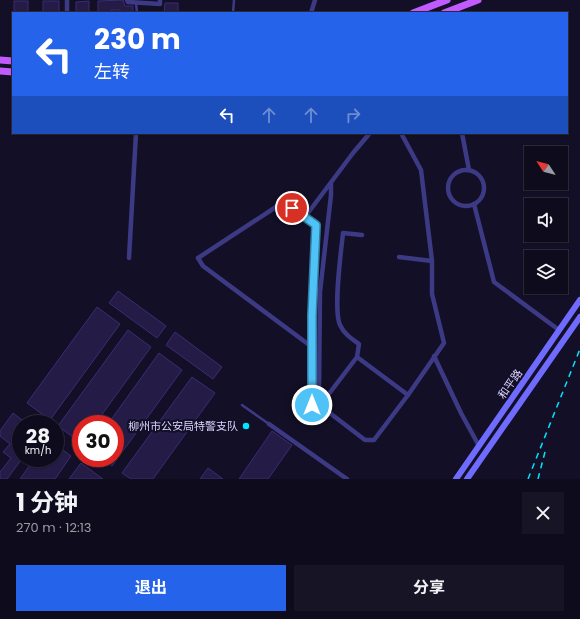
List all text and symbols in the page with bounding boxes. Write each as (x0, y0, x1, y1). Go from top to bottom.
text: 230 m (94, 20, 181, 59)
icon: left (28, 28, 80, 80)
text: 左转 (94, 59, 130, 84)
icon: left (216, 104, 238, 126)
icon: ahead (258, 104, 280, 126)
icon: ahead (300, 104, 322, 126)
icon: right (342, 104, 364, 126)
north arrow (524, 146, 568, 190)
map controls (524, 146, 568, 294)
pin (275, 191, 309, 225)
icon: arrive (281, 197, 303, 219)
button: sound (524, 198, 568, 242)
button: layers (524, 250, 568, 294)
street label: 和平路 (494, 366, 526, 402)
position arrow (291, 384, 333, 426)
speed limit sign: 30 (72, 415, 124, 467)
place label: 柳州市公安局特警支队 (128, 418, 238, 434)
marker: 柳州市公安局特警支队 (241, 421, 251, 431)
text: 28 (26, 422, 50, 450)
text: km/h (25, 443, 51, 458)
text: 1 分钟 (16, 486, 78, 519)
button: close (522, 492, 564, 534)
text: 270 m · 12:13 (16, 518, 92, 537)
button: 退出 (16, 565, 286, 611)
button: 分享 (294, 565, 564, 611)

